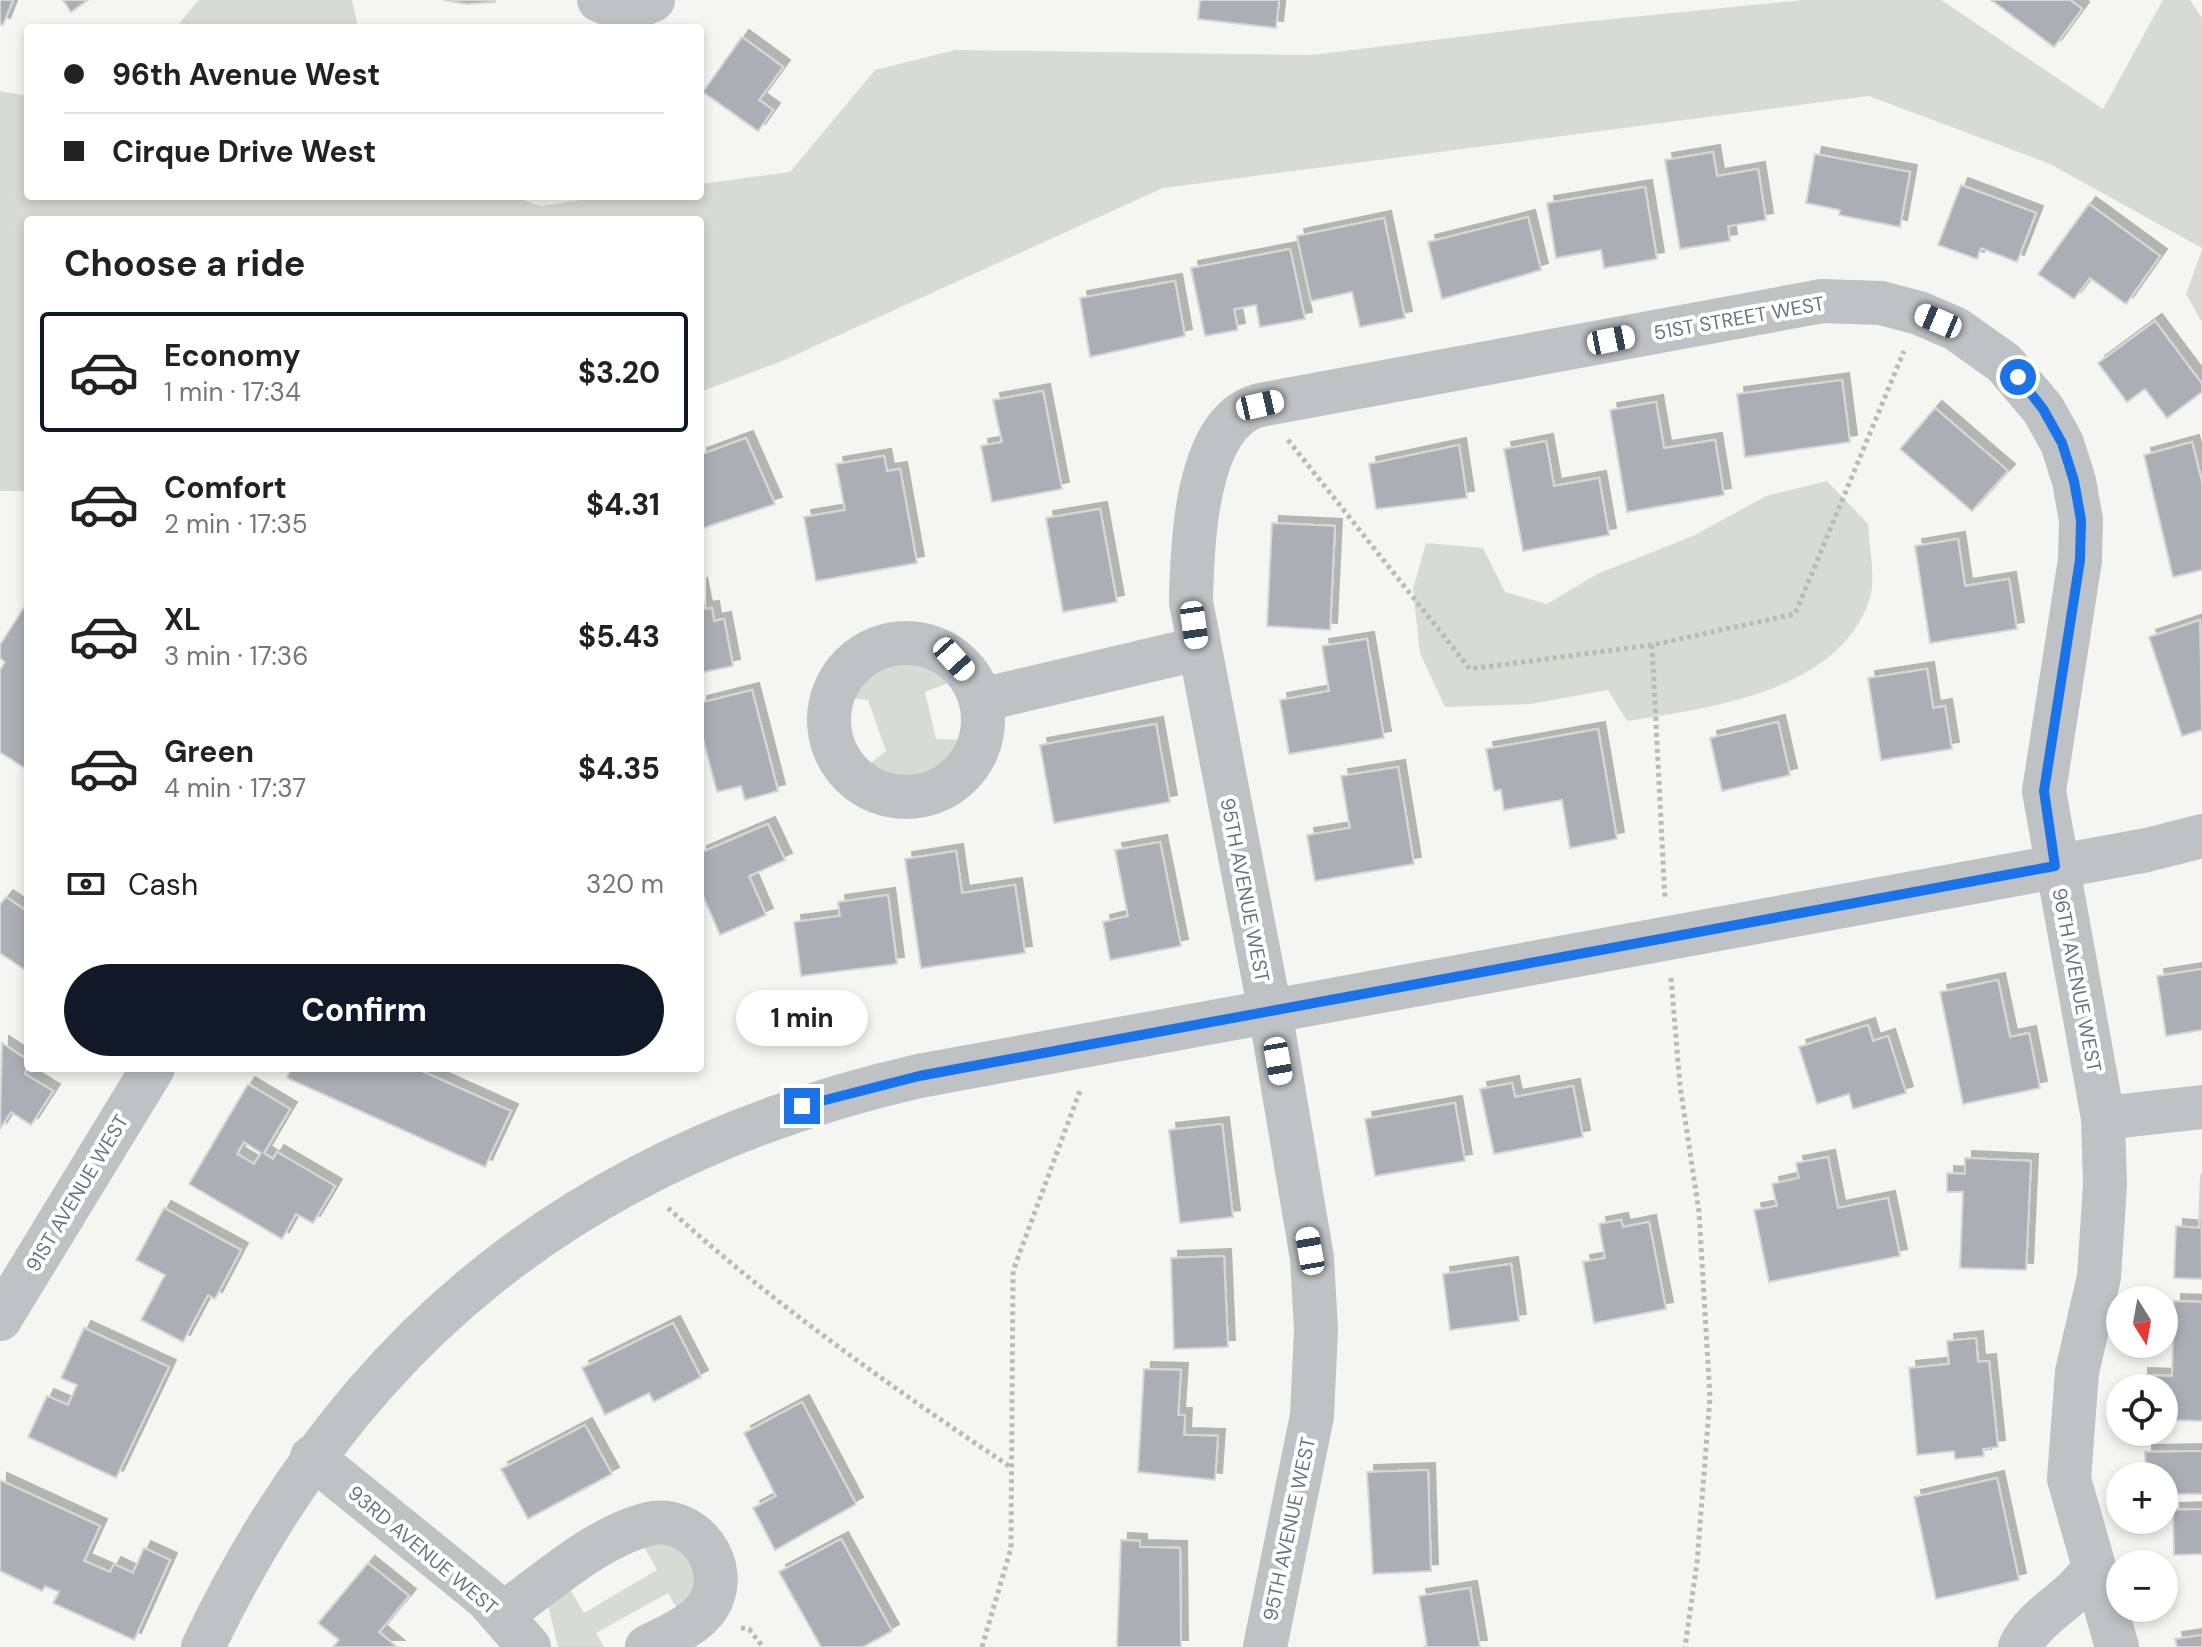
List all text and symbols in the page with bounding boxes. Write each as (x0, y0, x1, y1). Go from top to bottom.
text: 96th Avenue West (112, 55, 380, 94)
text: Cirque Drive West (112, 132, 376, 171)
text: Choose a ride (64, 240, 305, 287)
street label: 51ST STREET WEST (1652, 290, 1826, 346)
car (1911, 301, 1965, 341)
car (1585, 324, 1637, 356)
icon: car (68, 336, 140, 408)
text: Economy (164, 336, 301, 375)
text: $3.20 (578, 353, 660, 392)
route start (2000, 359, 2036, 395)
text: 1 min · 17:34 (164, 375, 301, 409)
car (1234, 388, 1286, 422)
icon: car (68, 468, 140, 540)
text: Comfort (164, 468, 287, 507)
text: $4.31 (586, 485, 660, 524)
text: 2 min · 17:35 (164, 507, 308, 541)
icon: car (68, 600, 140, 672)
text: XL (164, 600, 201, 639)
car (1179, 600, 1209, 650)
text: $5.43 (578, 617, 660, 656)
car (929, 633, 979, 685)
text: 3 min · 17:36 (164, 639, 309, 673)
icon: car (68, 732, 140, 804)
text: Green (164, 732, 254, 771)
text: $4.35 (578, 749, 660, 788)
text: 4 min · 17:37 (164, 771, 306, 805)
street label: 95TH AVENUE WEST (1214, 796, 1276, 984)
icon: cash (64, 862, 108, 906)
text: Cash (128, 865, 198, 904)
text: 320 m (586, 867, 664, 901)
street label: 96TH AVENUE WEST (2046, 886, 2108, 1074)
button: Confirm (64, 964, 664, 1056)
callout: 1 min (736, 990, 868, 1046)
text: 1 min (770, 1001, 834, 1035)
car (1262, 1035, 1294, 1087)
route end (784, 1088, 820, 1124)
street label: 91ST AVENUE WEST (20, 1110, 134, 1276)
car (1294, 1225, 1326, 1277)
north arrow (2106, 1286, 2178, 1358)
map controls (2106, 1286, 2178, 1622)
button: locate (2106, 1374, 2178, 1446)
street label: 95TH AVENUE WEST (1257, 1435, 1321, 1623)
button: + (2106, 1462, 2178, 1534)
street label: 93RD AVENUE WEST (343, 1480, 503, 1620)
button: − (2106, 1550, 2178, 1622)

